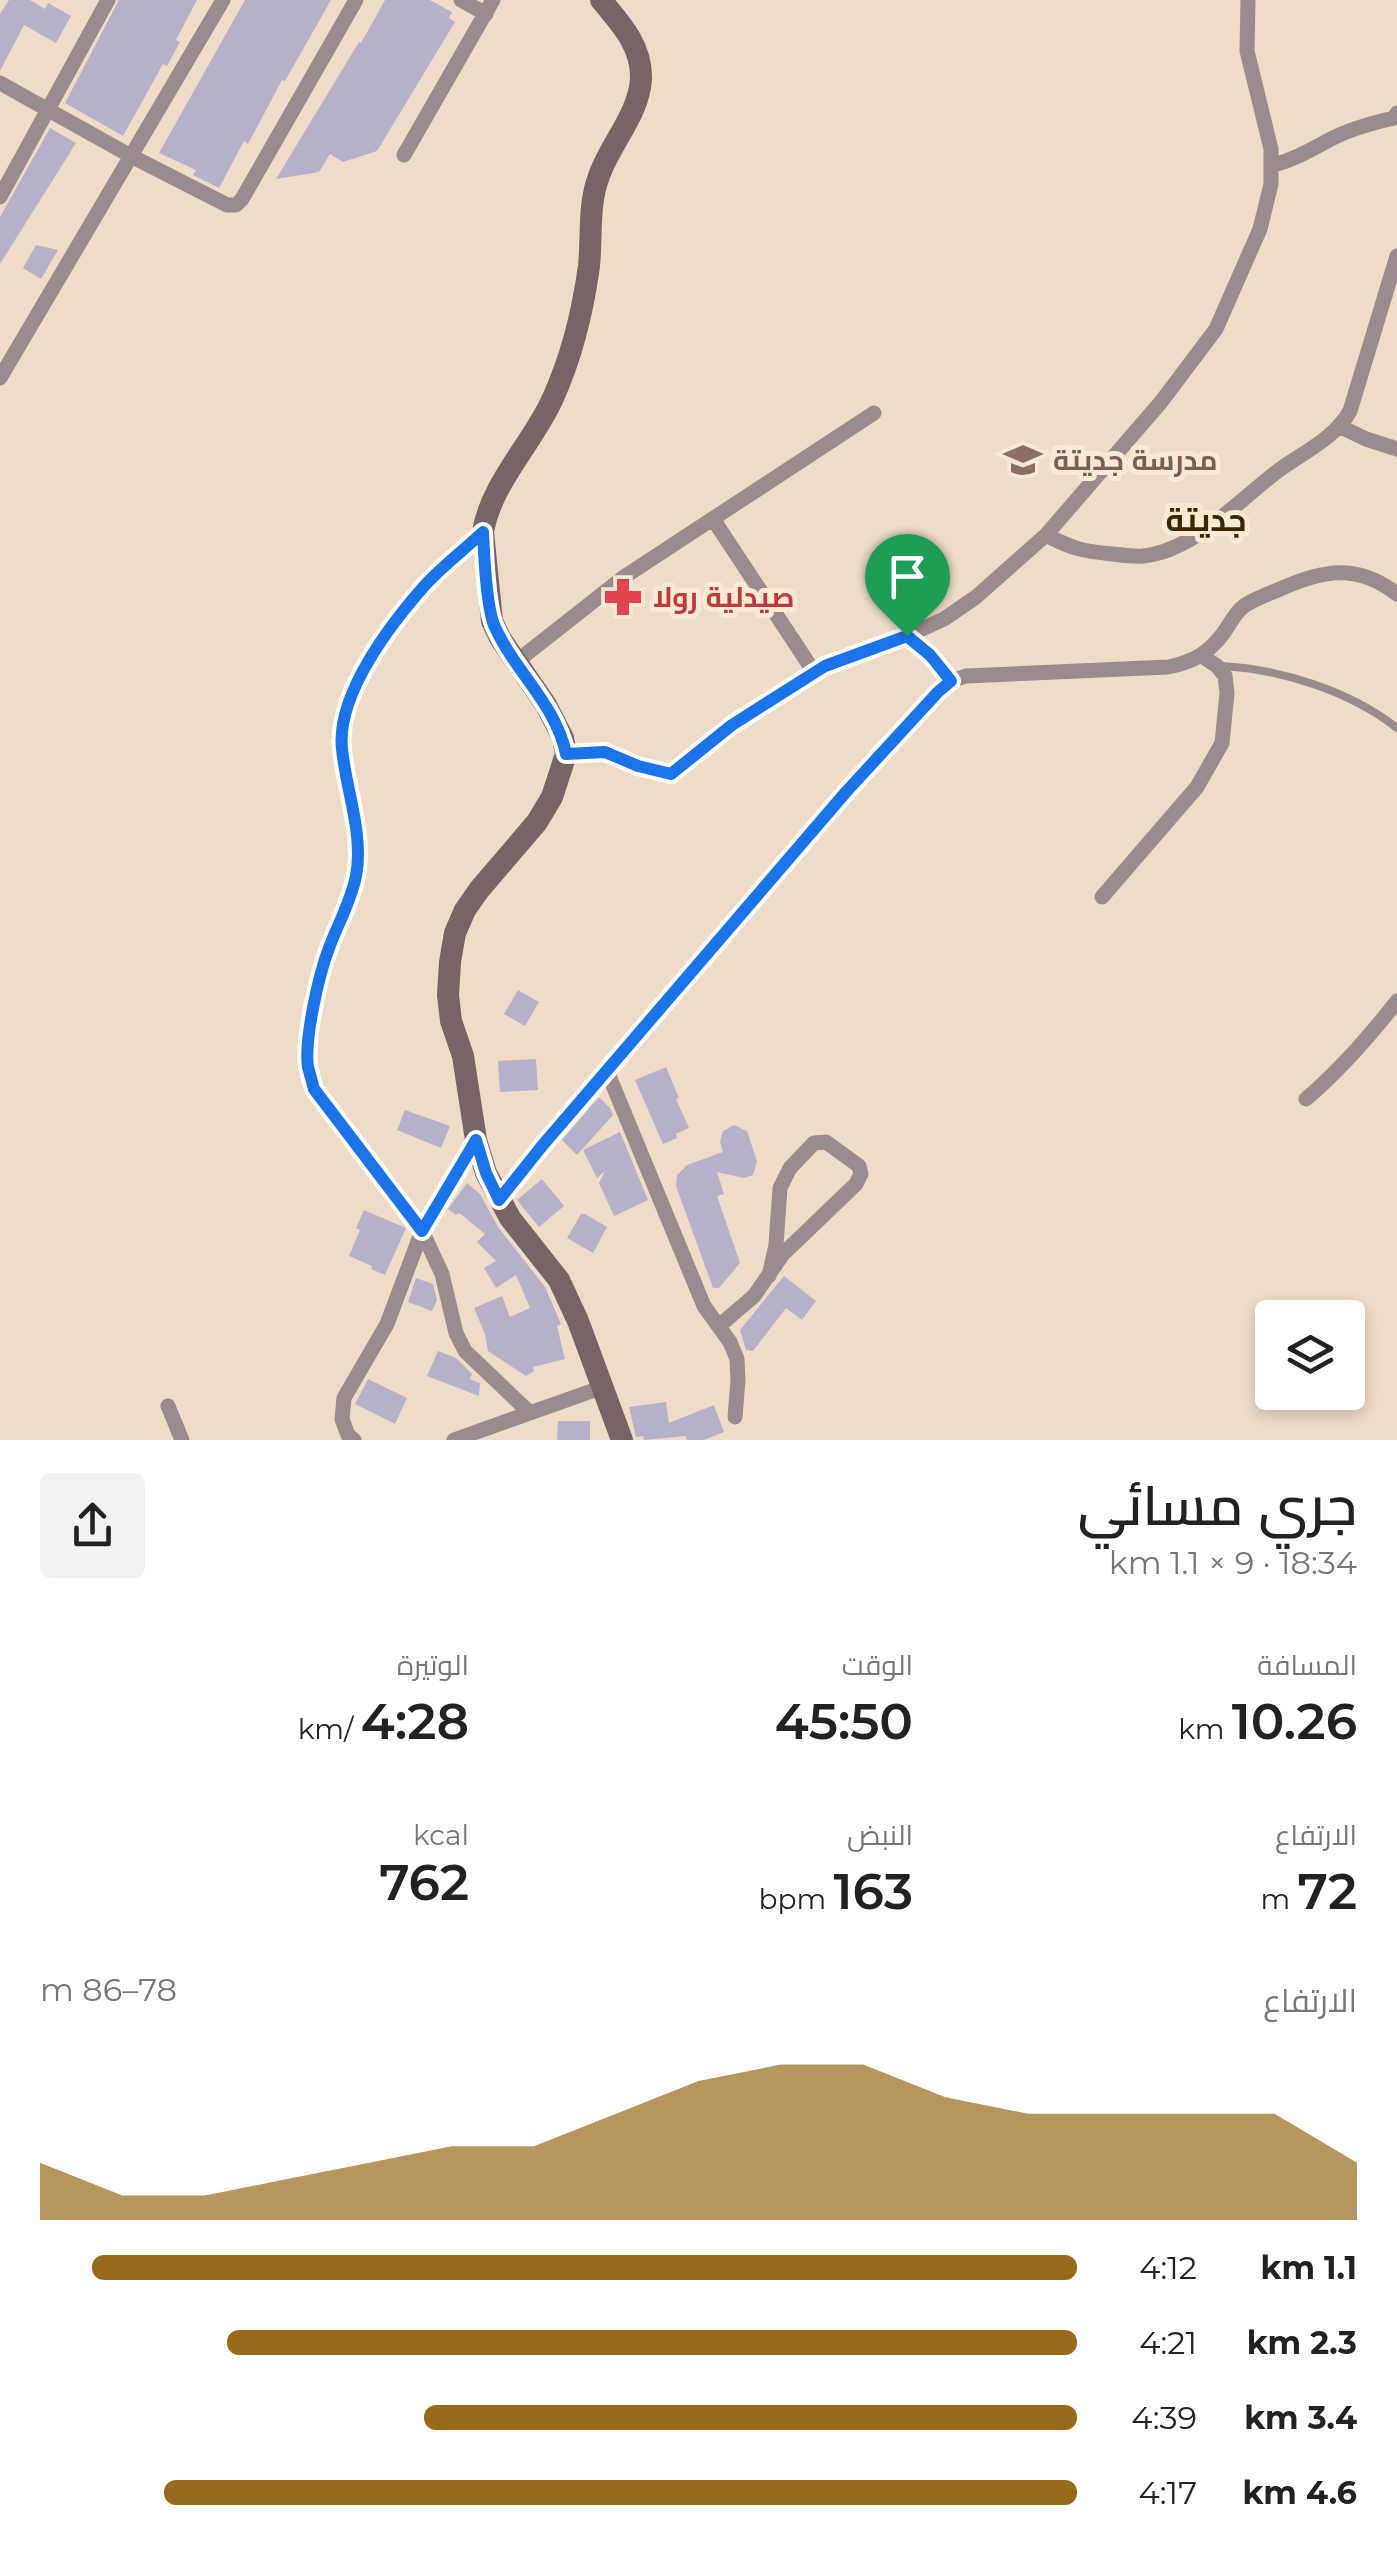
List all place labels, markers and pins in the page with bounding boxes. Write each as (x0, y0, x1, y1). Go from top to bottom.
school or university icon: مدرسة جديتة (1002, 439, 1044, 481)
place label: مدرسة جديتة (1053, 443, 1218, 477)
pin (865, 534, 950, 637)
pharmacy icon: صيدلية رولا (602, 576, 644, 618)
place label: صيدلية رولا (653, 580, 794, 614)

